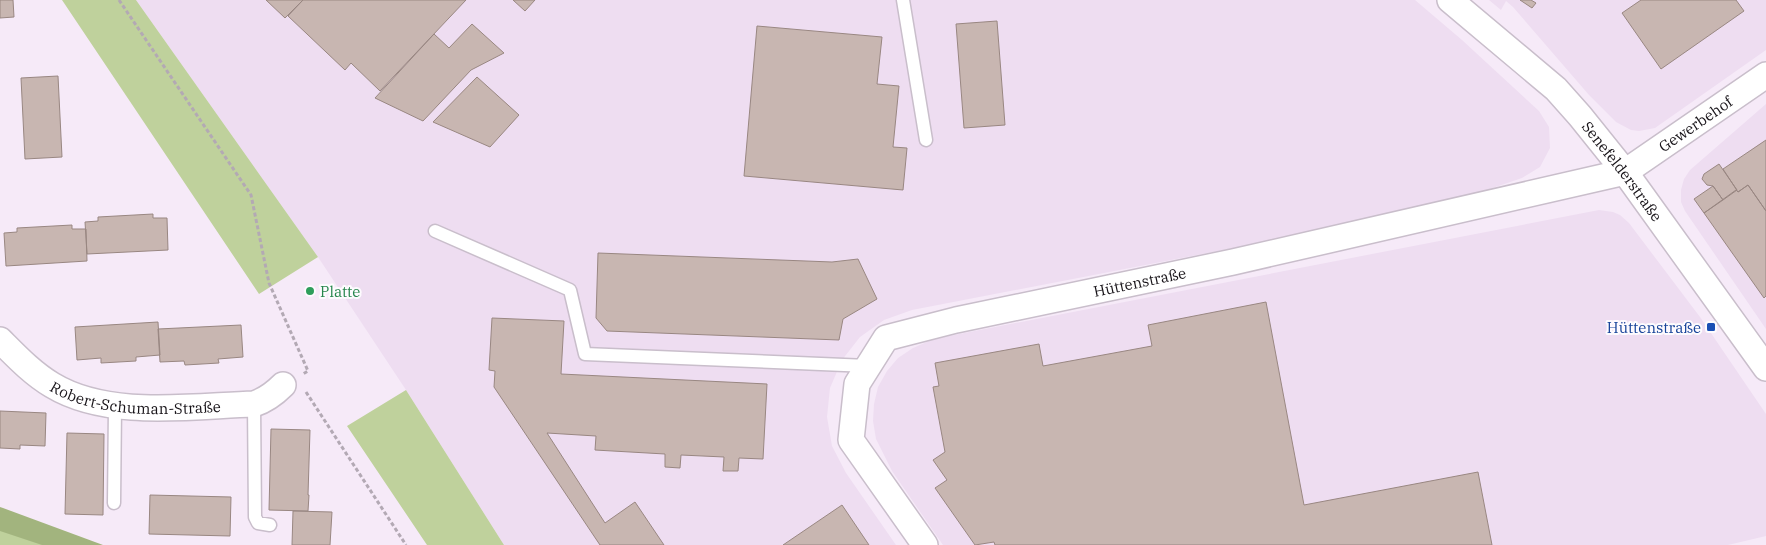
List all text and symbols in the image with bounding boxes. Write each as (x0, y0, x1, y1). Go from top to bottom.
street label: Gewerbehof (1655, 91, 1737, 156)
street label: Senefelderstraße (1578, 117, 1667, 225)
street label: Hüttenstraße (1092, 263, 1188, 301)
place label: Platte (320, 282, 360, 301)
marker: Platte (304, 285, 316, 297)
place label: Hüttenstraße (1607, 318, 1701, 337)
marker: Hüttenstraße (1705, 321, 1717, 333)
street label: Robert-Schuman-Straße (47, 377, 221, 418)

